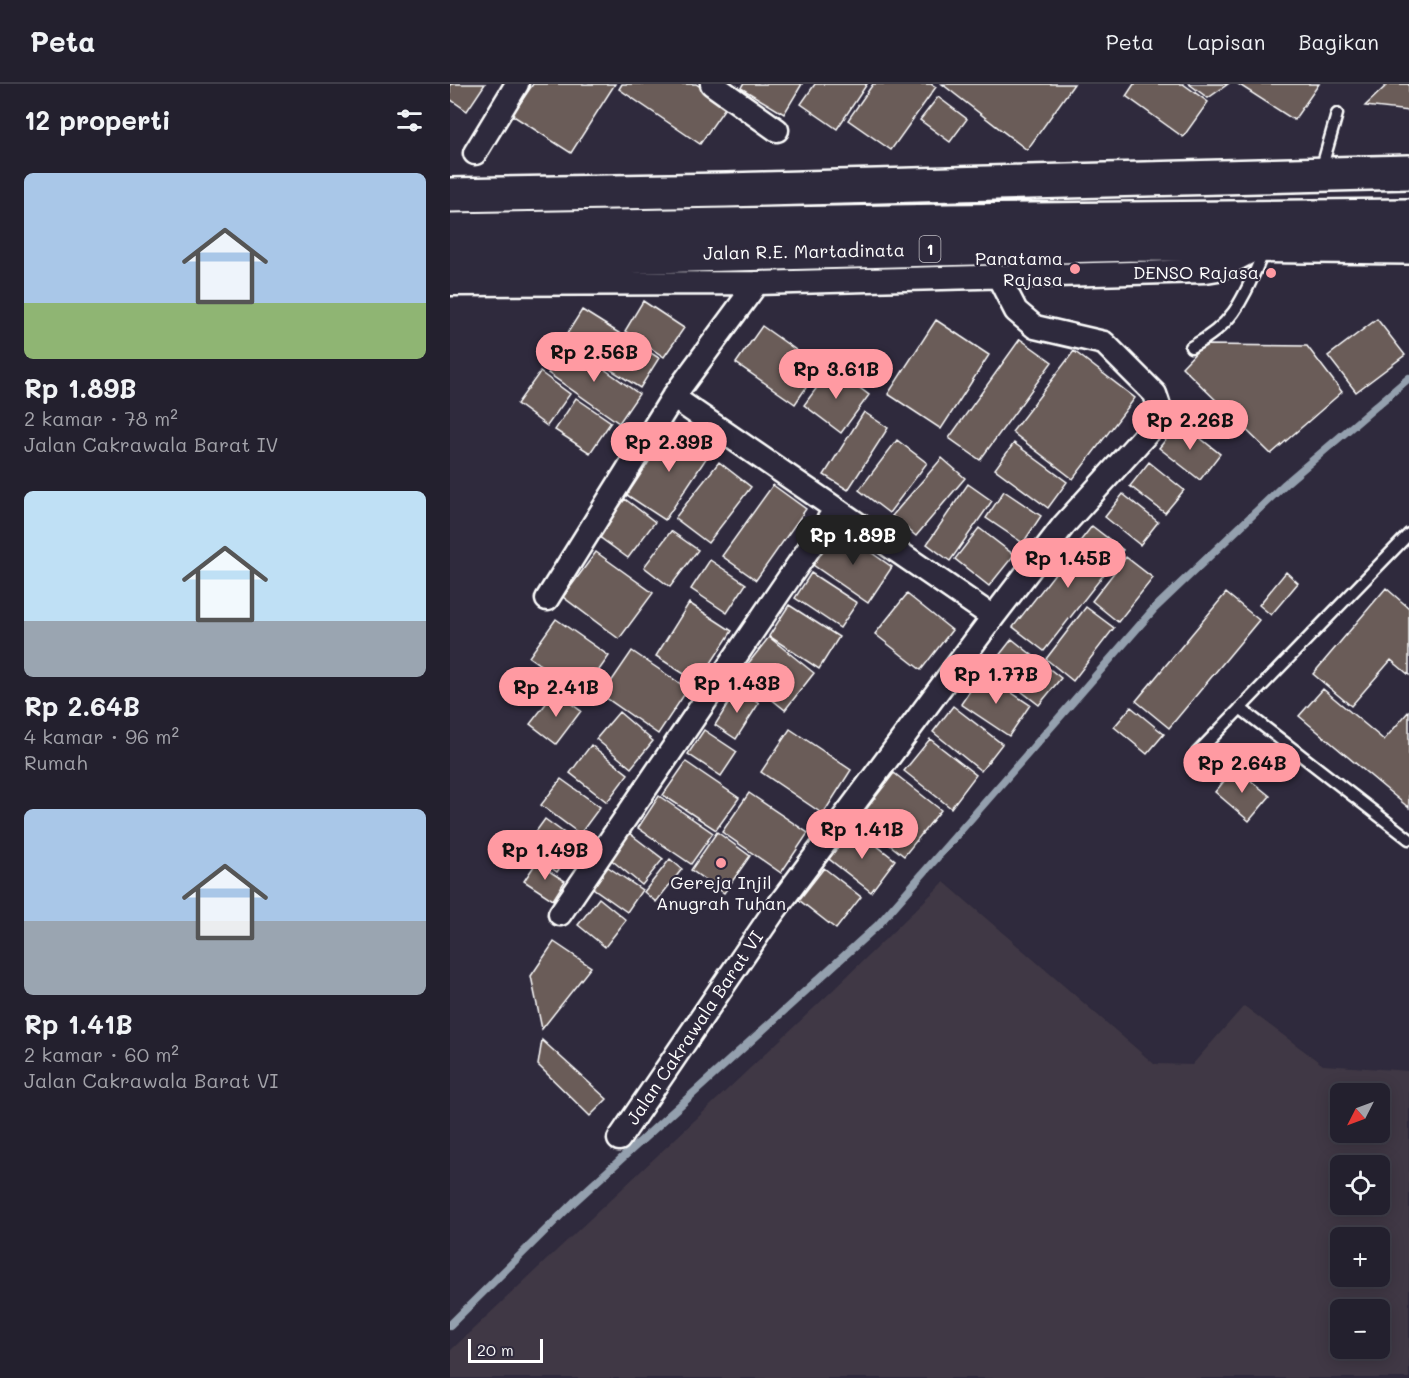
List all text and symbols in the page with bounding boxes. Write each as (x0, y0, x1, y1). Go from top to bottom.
text: Peta (30, 23, 95, 59)
text: Peta (1106, 28, 1154, 55)
text: Lapisan (1187, 28, 1265, 55)
text: Bagikan (1298, 28, 1379, 55)
text: 12 properti (24, 103, 171, 137)
icon: filters (393, 104, 426, 137)
icon: home (171, 212, 279, 320)
road number: 1 (920, 236, 940, 262)
street label: Jalan R.E. Martadinata (703, 237, 905, 265)
place label: Panatama Rajasa (975, 246, 1063, 291)
place label: DENSO Rajasa (1133, 260, 1259, 284)
marker: Panatama Rajasa (1068, 262, 1082, 276)
marker: DENSO Rajasa (1264, 266, 1278, 280)
pin: Rp 2.56B (532, 332, 656, 383)
text: Rp 2.56B (550, 338, 638, 364)
pin: Rp 3.61B (774, 349, 898, 400)
text: Rp 3.61B (793, 355, 879, 381)
text: Rp 1.89B (24, 371, 137, 405)
pin: Rp 2.26B (1128, 400, 1252, 451)
text: 2 kamar · 78 m² (24, 405, 178, 431)
text: Rp 2.26B (1146, 406, 1234, 432)
pin: Rp 2.39B (607, 422, 731, 473)
text: Rp 2.39B (625, 428, 713, 454)
text: Jalan Cakrawala Barat IV (24, 431, 278, 457)
pin: Rp 1.89B (791, 515, 915, 566)
text: Rp 1.89B (810, 521, 896, 547)
icon: home (171, 530, 279, 638)
pin: Rp 1.45B (1006, 538, 1130, 589)
text: Rp 1.45B (1025, 544, 1111, 570)
pin: Rp 1.77B (934, 654, 1058, 705)
text: Rp 1.77B (954, 660, 1038, 686)
pin: Rp 1.43B (675, 663, 799, 714)
pin: Rp 2.41B (494, 667, 618, 718)
text: Rp 1.43B (694, 669, 780, 695)
text: Rp 2.41B (513, 673, 599, 699)
text: Rp 2.64B (24, 689, 140, 723)
text: 4 kamar · 96 m² (24, 723, 179, 749)
pin: Rp 2.64B (1180, 743, 1304, 794)
text: Rumah (24, 749, 87, 775)
text: Rp 2.64B (1197, 749, 1287, 775)
pin: Rp 1.41B (800, 809, 924, 860)
text: Rp 1.41B (820, 815, 904, 841)
pin: Rp 1.49B (483, 830, 607, 881)
text: Rp 1.49B (502, 836, 588, 862)
icon: home (171, 848, 279, 956)
marker: Gereja Injil Anugrah Tuhan (714, 856, 728, 870)
place label: Gereja Injil Anugrah Tuhan (656, 870, 786, 915)
street label: Jalan Cakrawala Barat VI (620, 926, 768, 1129)
text: Rp 1.41B (24, 1007, 133, 1041)
text: 2 kamar · 60 m² (24, 1041, 179, 1067)
text: Jalan Cakrawala Barat VI (24, 1067, 278, 1093)
north arrow (1330, 1083, 1390, 1143)
map controls (1330, 1083, 1390, 1359)
button: locate (1330, 1155, 1390, 1215)
button: + (1330, 1227, 1390, 1287)
button: − (1330, 1299, 1390, 1359)
scale bar (468, 1336, 543, 1364)
text: 20 m (477, 1339, 514, 1360)

